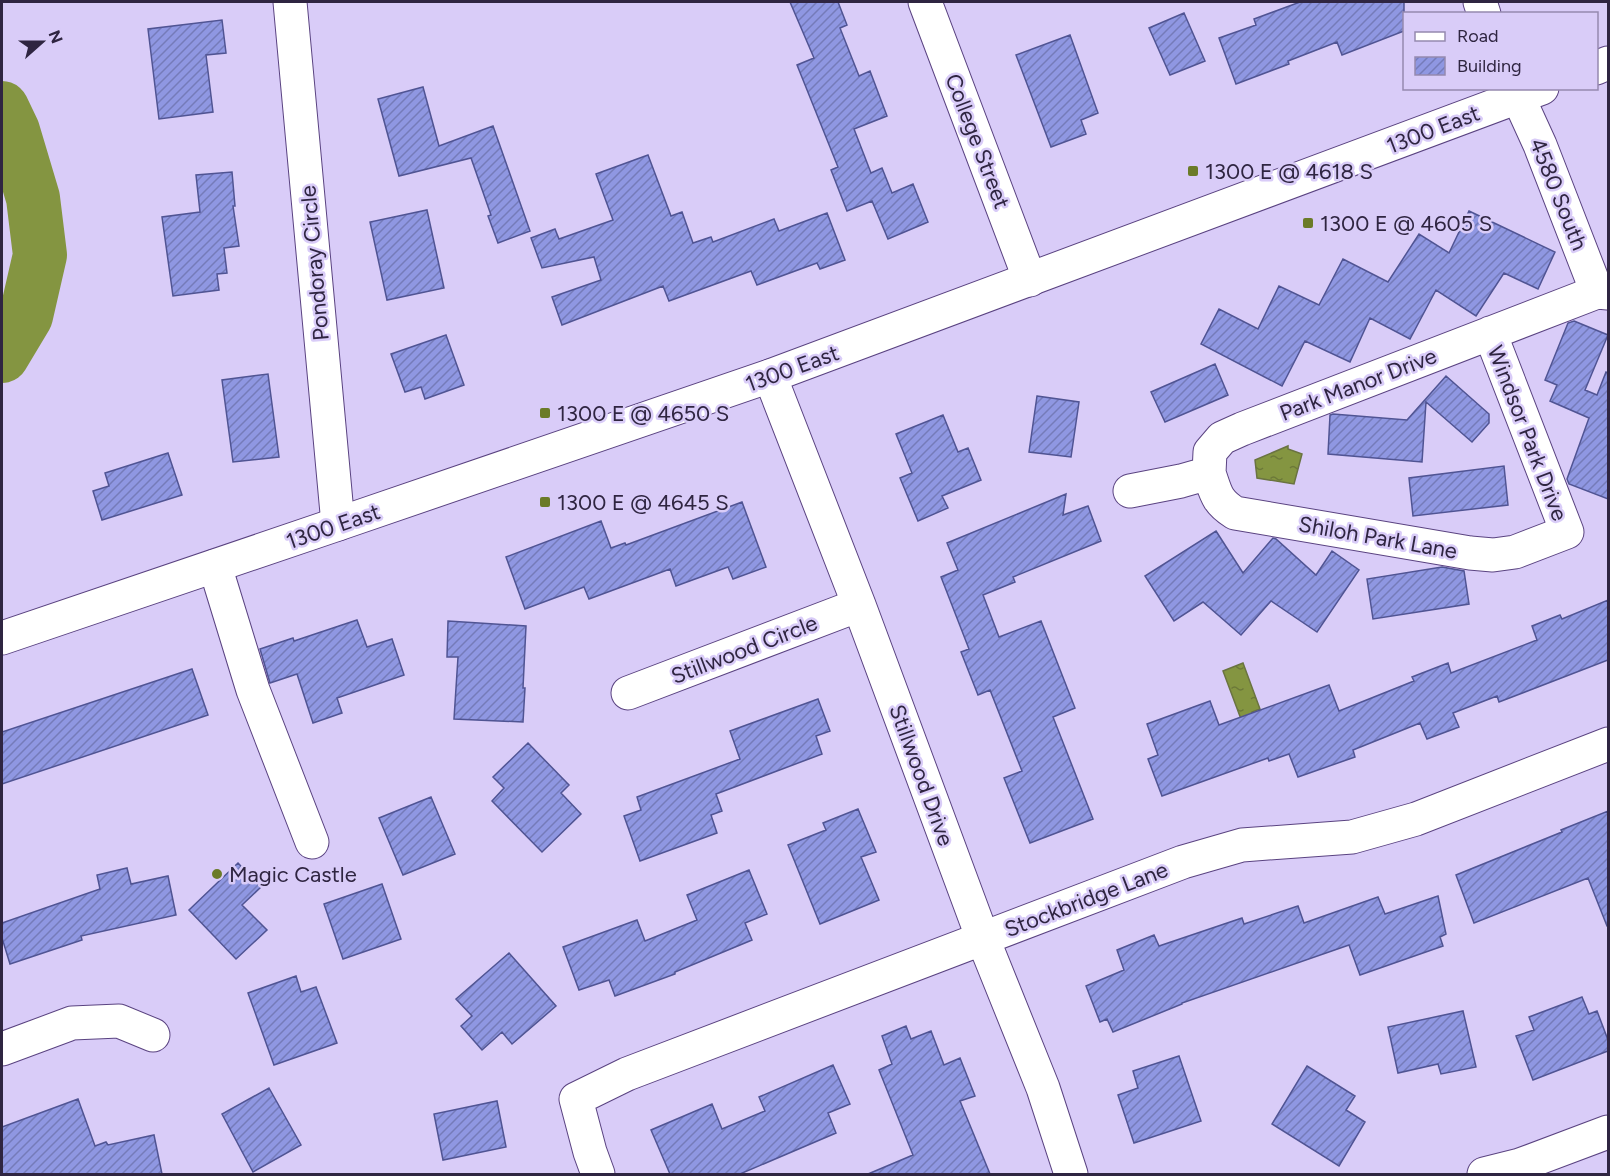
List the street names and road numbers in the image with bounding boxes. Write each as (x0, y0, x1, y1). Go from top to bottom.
street label: College Street (939, 70, 1016, 212)
street label: 1300 East (1383, 99, 1484, 160)
street label: 4580 South (1524, 134, 1593, 254)
street label: Pondoray Circle (294, 184, 335, 342)
street label: 1300 East (742, 339, 843, 398)
street label: Park Manor Drive (1276, 342, 1440, 427)
street label: Windsor Park Drive (1482, 342, 1573, 525)
street label: 1300 East (283, 498, 384, 555)
street label: Shiloh Park Lane (1297, 510, 1459, 565)
street label: Stillwood Circle (667, 609, 821, 690)
street label: Stillwood Drive (883, 701, 960, 849)
street label: Stockbridge Lane (1001, 856, 1172, 943)

